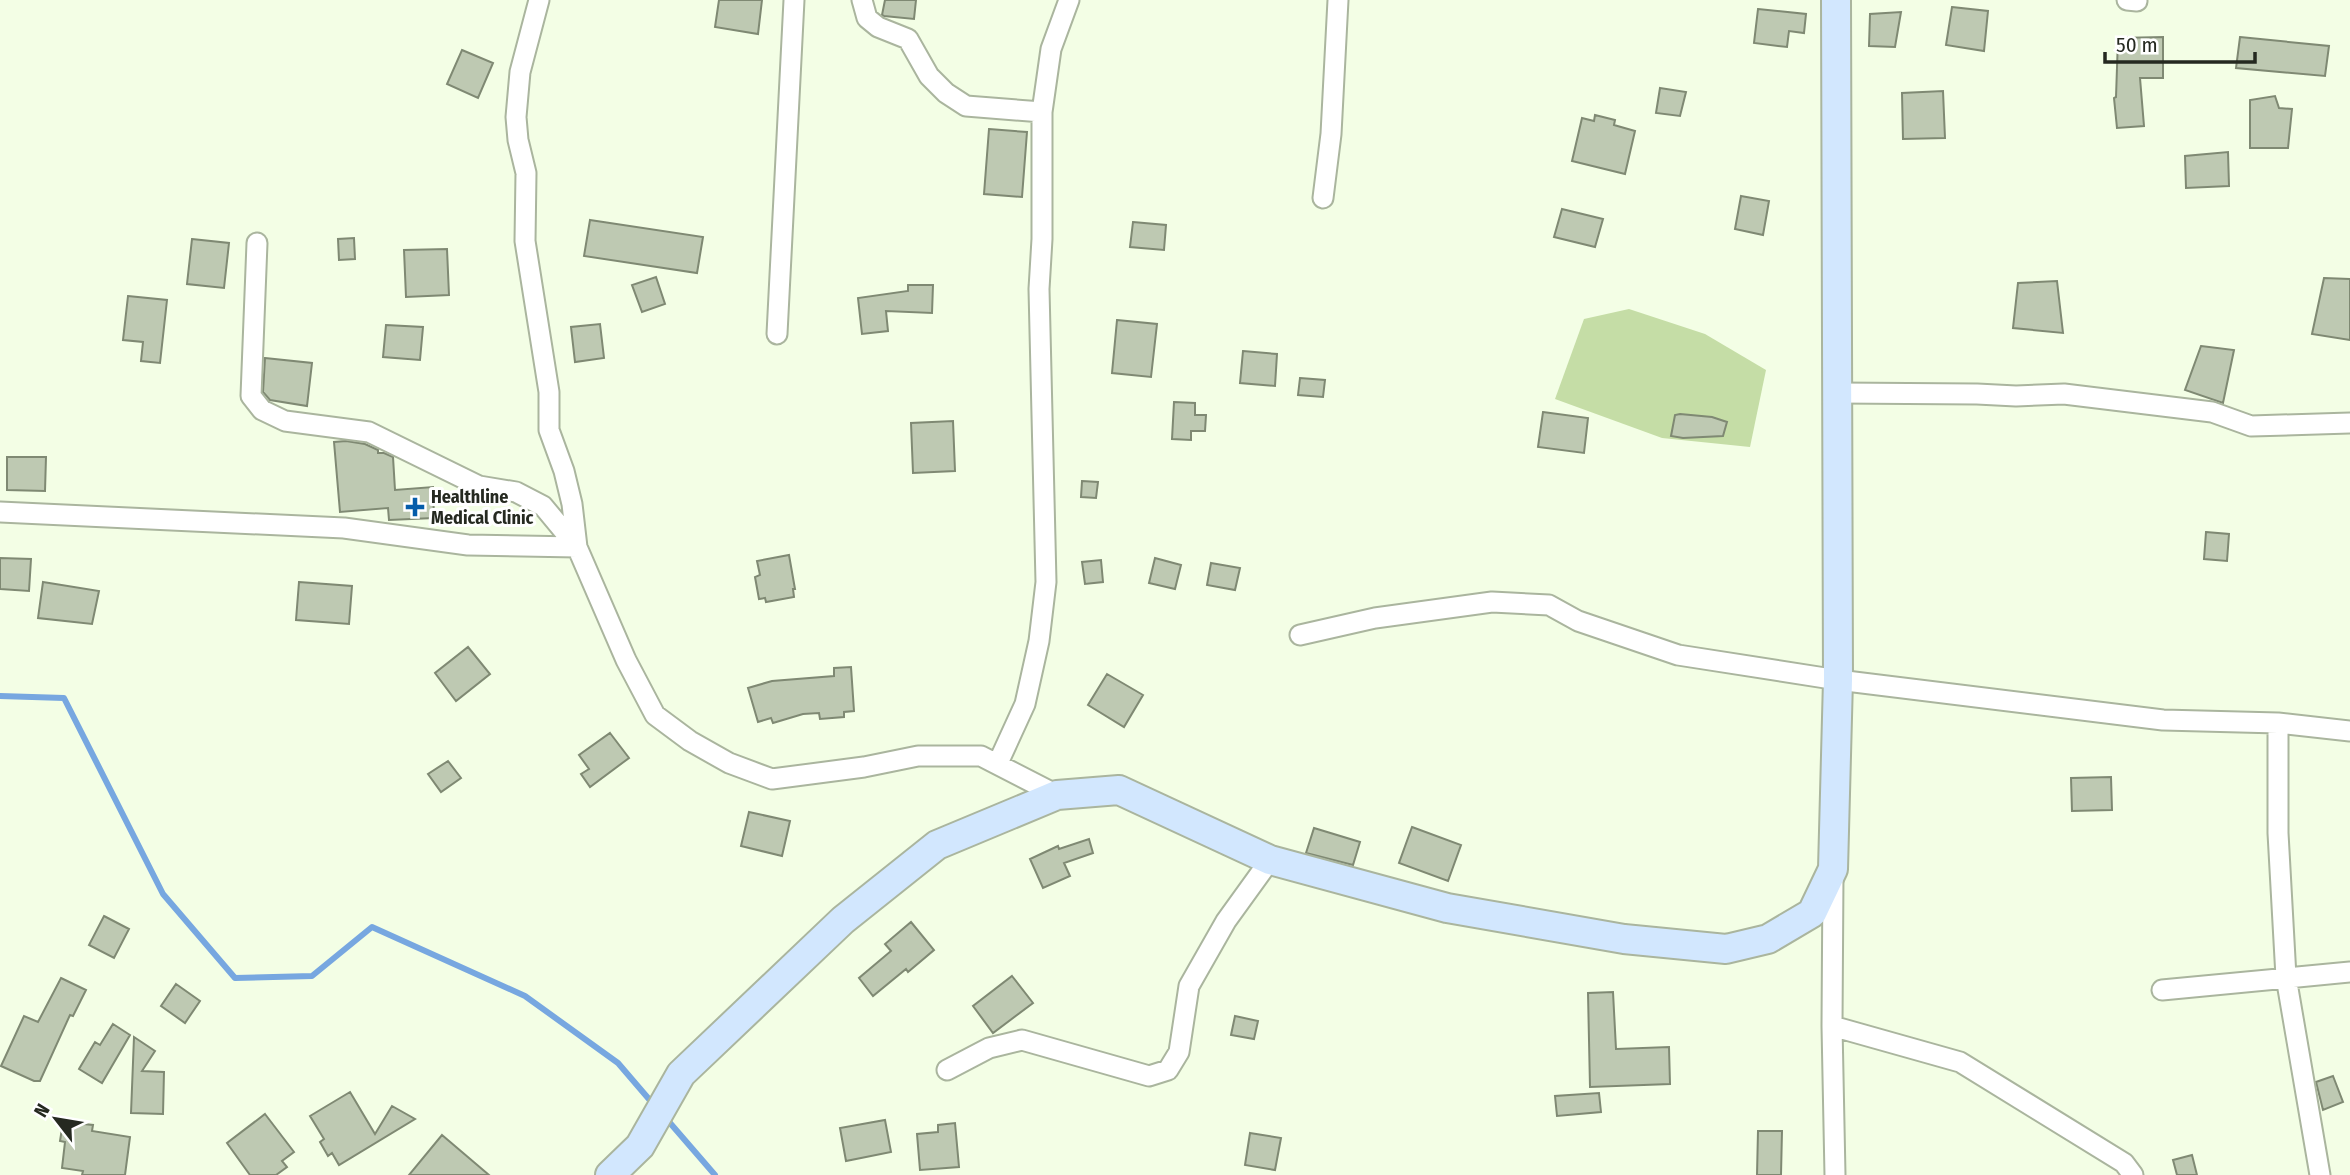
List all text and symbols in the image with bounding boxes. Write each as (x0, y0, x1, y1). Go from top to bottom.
scale bar (2105, 21, 2256, 65)
text: 50 m (2116, 32, 2158, 58)
place label: Healthline Medical Clinic (431, 486, 534, 529)
marker: Healthline Medical Clinic (405, 497, 425, 517)
north arrow (21, 1084, 91, 1154)
text: N (29, 1100, 55, 1121)

